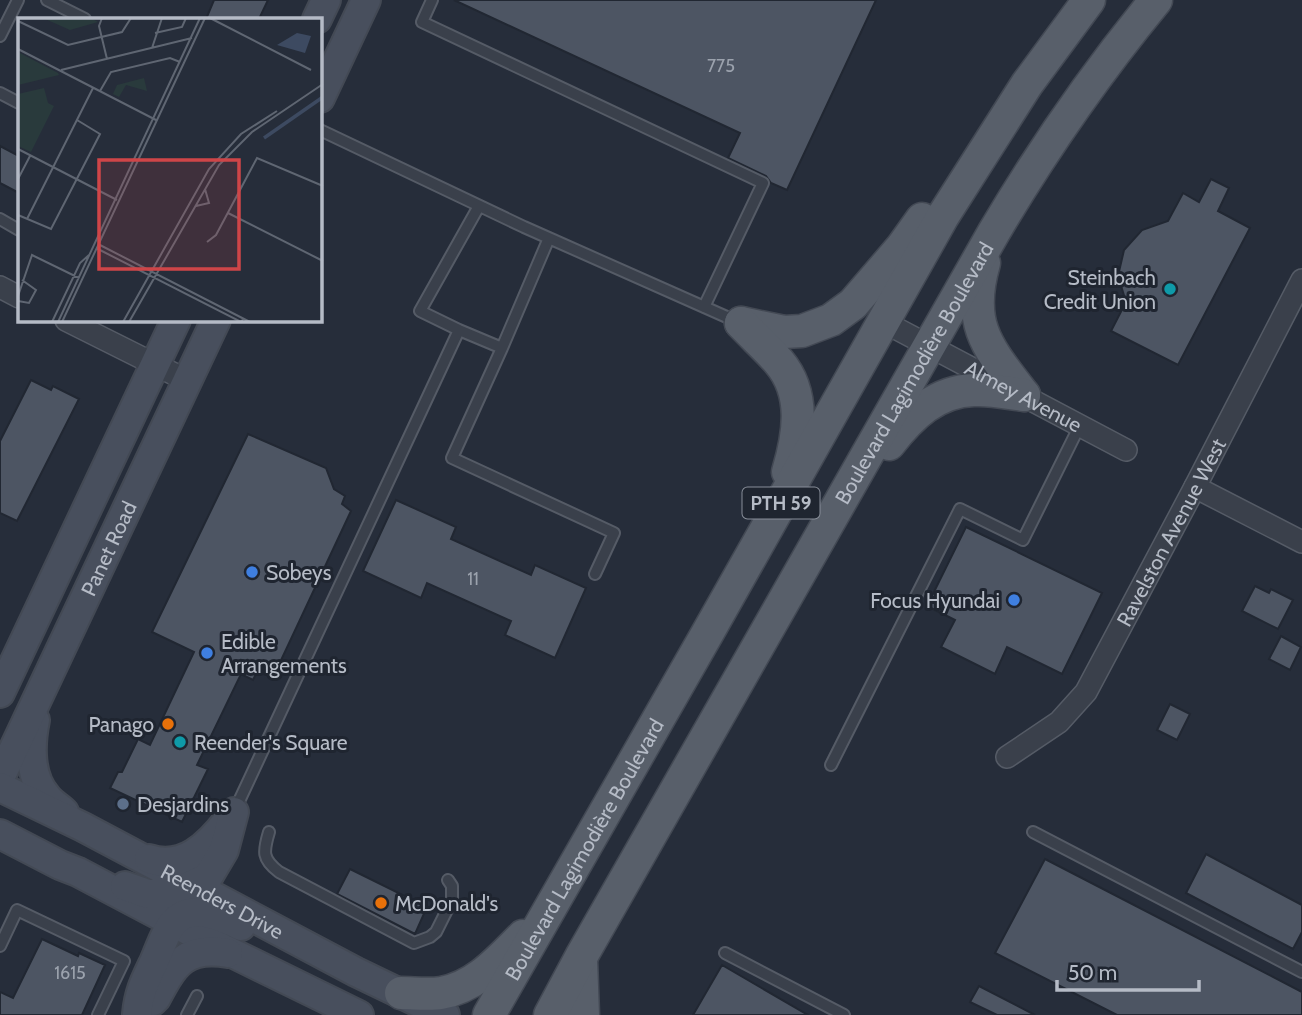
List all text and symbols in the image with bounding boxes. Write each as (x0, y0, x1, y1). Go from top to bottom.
inset map (18, 18, 322, 322)
house number: 775 (707, 55, 735, 77)
street label: Boulevard Lagimodière Boulevard (829, 237, 998, 508)
place label: Steinbach Credit Union (1044, 265, 1156, 314)
marker: Steinbach Credit Union (1162, 281, 1178, 297)
street label: Almey Avenue (961, 355, 1087, 437)
street label: Ravelston Avenue West (1111, 434, 1231, 630)
road number: PTH 59 (742, 488, 820, 518)
street label: Panet Road (75, 497, 141, 600)
place label: Sobeys (266, 560, 332, 585)
marker: Sobeys (244, 564, 260, 580)
house number: 11 (467, 568, 479, 590)
place label: Focus Hyundai (870, 588, 1000, 613)
marker: Focus Hyundai (1006, 592, 1022, 608)
place label: Edible Arrangements (221, 629, 347, 678)
marker: Edible Arrangements (199, 645, 215, 661)
place label: Panago (88, 712, 154, 737)
street label: Boulevard Lagimodière Boulevard (499, 714, 669, 984)
marker: Panago (160, 716, 176, 732)
place label: Reender's Square (194, 730, 348, 755)
marker: Reender's Square (172, 734, 188, 750)
place label: Desjardins (137, 792, 229, 818)
marker: Desjardins (115, 796, 131, 812)
street label: Reenders Drive (157, 858, 288, 944)
place label: McDonald's (395, 891, 499, 916)
marker: McDonald's (373, 895, 389, 911)
scale bar (1057, 948, 1199, 992)
text: 50 m (1068, 960, 1117, 985)
house number: 1615 (54, 962, 86, 984)

